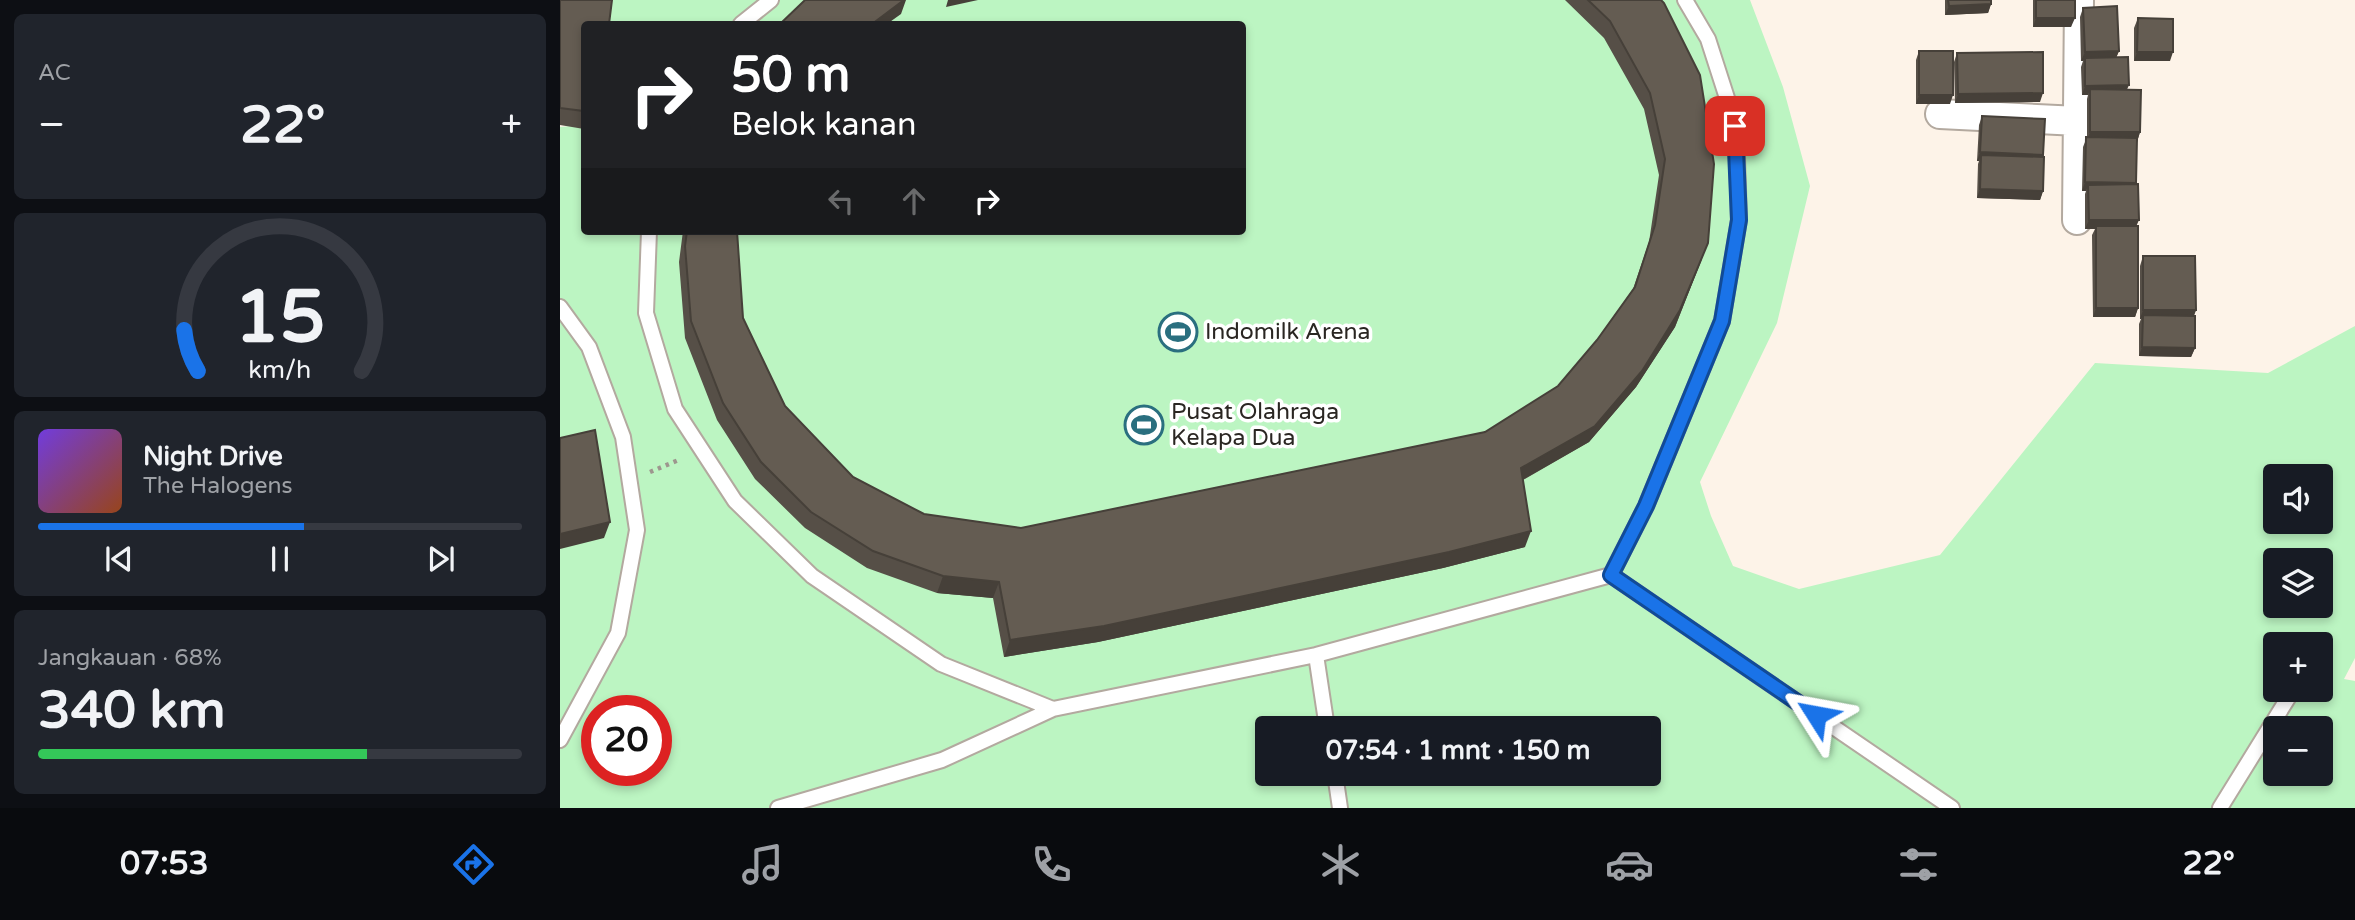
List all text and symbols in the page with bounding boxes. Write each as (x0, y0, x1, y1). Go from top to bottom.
text: 50 m (731, 46, 850, 105)
icon: right (616, 49, 707, 140)
text: AC (38, 59, 71, 87)
text: 22° (240, 94, 325, 157)
pin (1705, 96, 1765, 156)
text: − (38, 102, 65, 148)
text: + (501, 102, 522, 148)
text: Belok kanan (731, 106, 916, 144)
icon: arrive (1716, 107, 1754, 145)
icon: left (822, 182, 860, 220)
icon: ahead (895, 182, 933, 220)
icon: right (968, 182, 1006, 220)
text: 15 (234, 274, 326, 362)
sports icon: Indomilk Arena (1157, 311, 1199, 353)
place label: Indomilk Arena (1205, 318, 1370, 346)
text: km/h (249, 355, 311, 385)
place label: Pusat Olahraga Kelapa Dua (1171, 398, 1339, 452)
sports icon: Pusat Olahraga Kelapa Dua (1123, 404, 1165, 446)
text: Night Drive (143, 441, 283, 472)
map controls (2263, 464, 2333, 786)
button: sound (2263, 464, 2333, 534)
text: The Halogens (143, 472, 292, 500)
icon: previous (100, 540, 138, 578)
icon: pause (261, 540, 299, 578)
icon: next (422, 540, 460, 578)
button: layers (2263, 548, 2333, 618)
button: + (2263, 632, 2333, 702)
text: Jangkauan · 68% (38, 644, 222, 672)
position arrow (1779, 678, 1853, 752)
text: 340 km (38, 679, 226, 742)
speed limit sign: 20 (581, 695, 672, 786)
button: − (2263, 716, 2333, 786)
text: 07:54 · 1 mnt · 150 m (1326, 735, 1590, 766)
icon: directions (449, 840, 498, 889)
icon: music (738, 840, 787, 889)
icon: phone (1027, 840, 1076, 889)
icon: climate (1316, 840, 1365, 889)
icon: car (1605, 840, 1654, 889)
icon: filters (1894, 840, 1943, 889)
text: 07:53 (120, 845, 209, 883)
text: 22° (2183, 845, 2235, 883)

